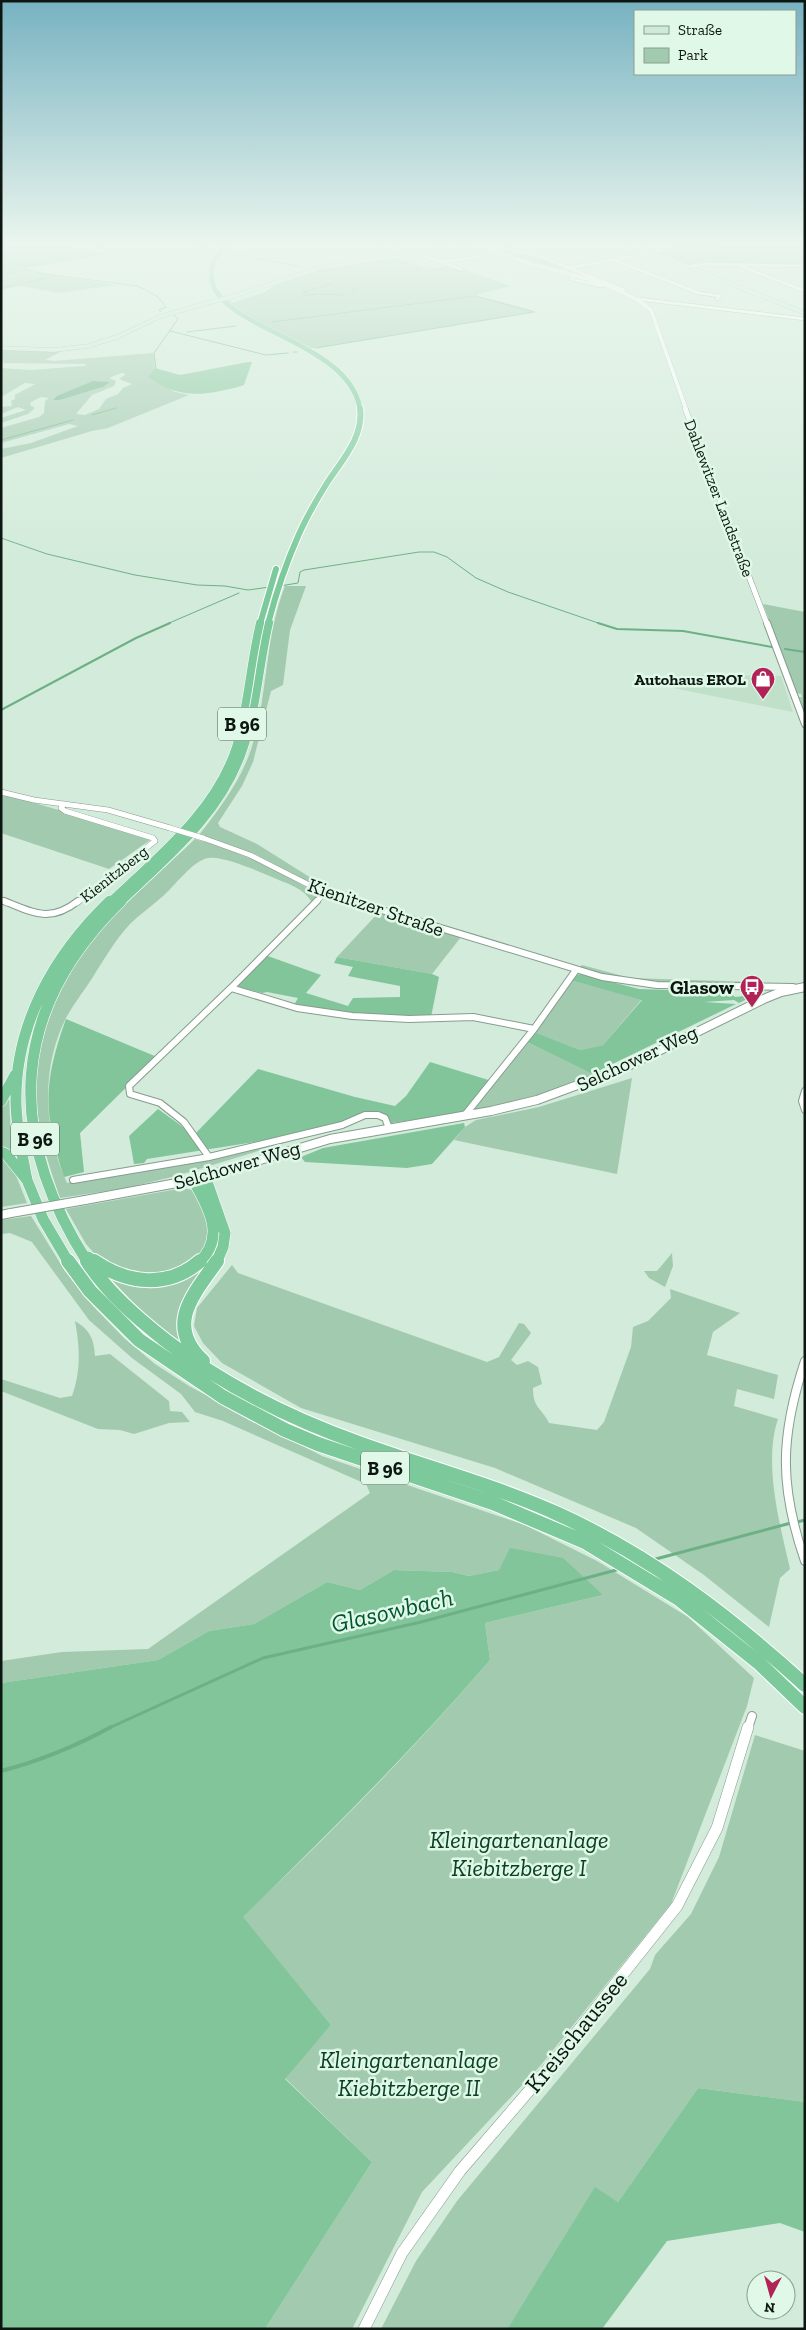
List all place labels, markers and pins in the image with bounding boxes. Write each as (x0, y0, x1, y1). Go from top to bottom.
shop icon: Autohaus EROL (750, 666, 776, 700)
place label: Autohaus EROL (634, 670, 746, 689)
bus stop icon: Glasow (739, 974, 765, 1008)
place label: Glasow (670, 975, 735, 999)

